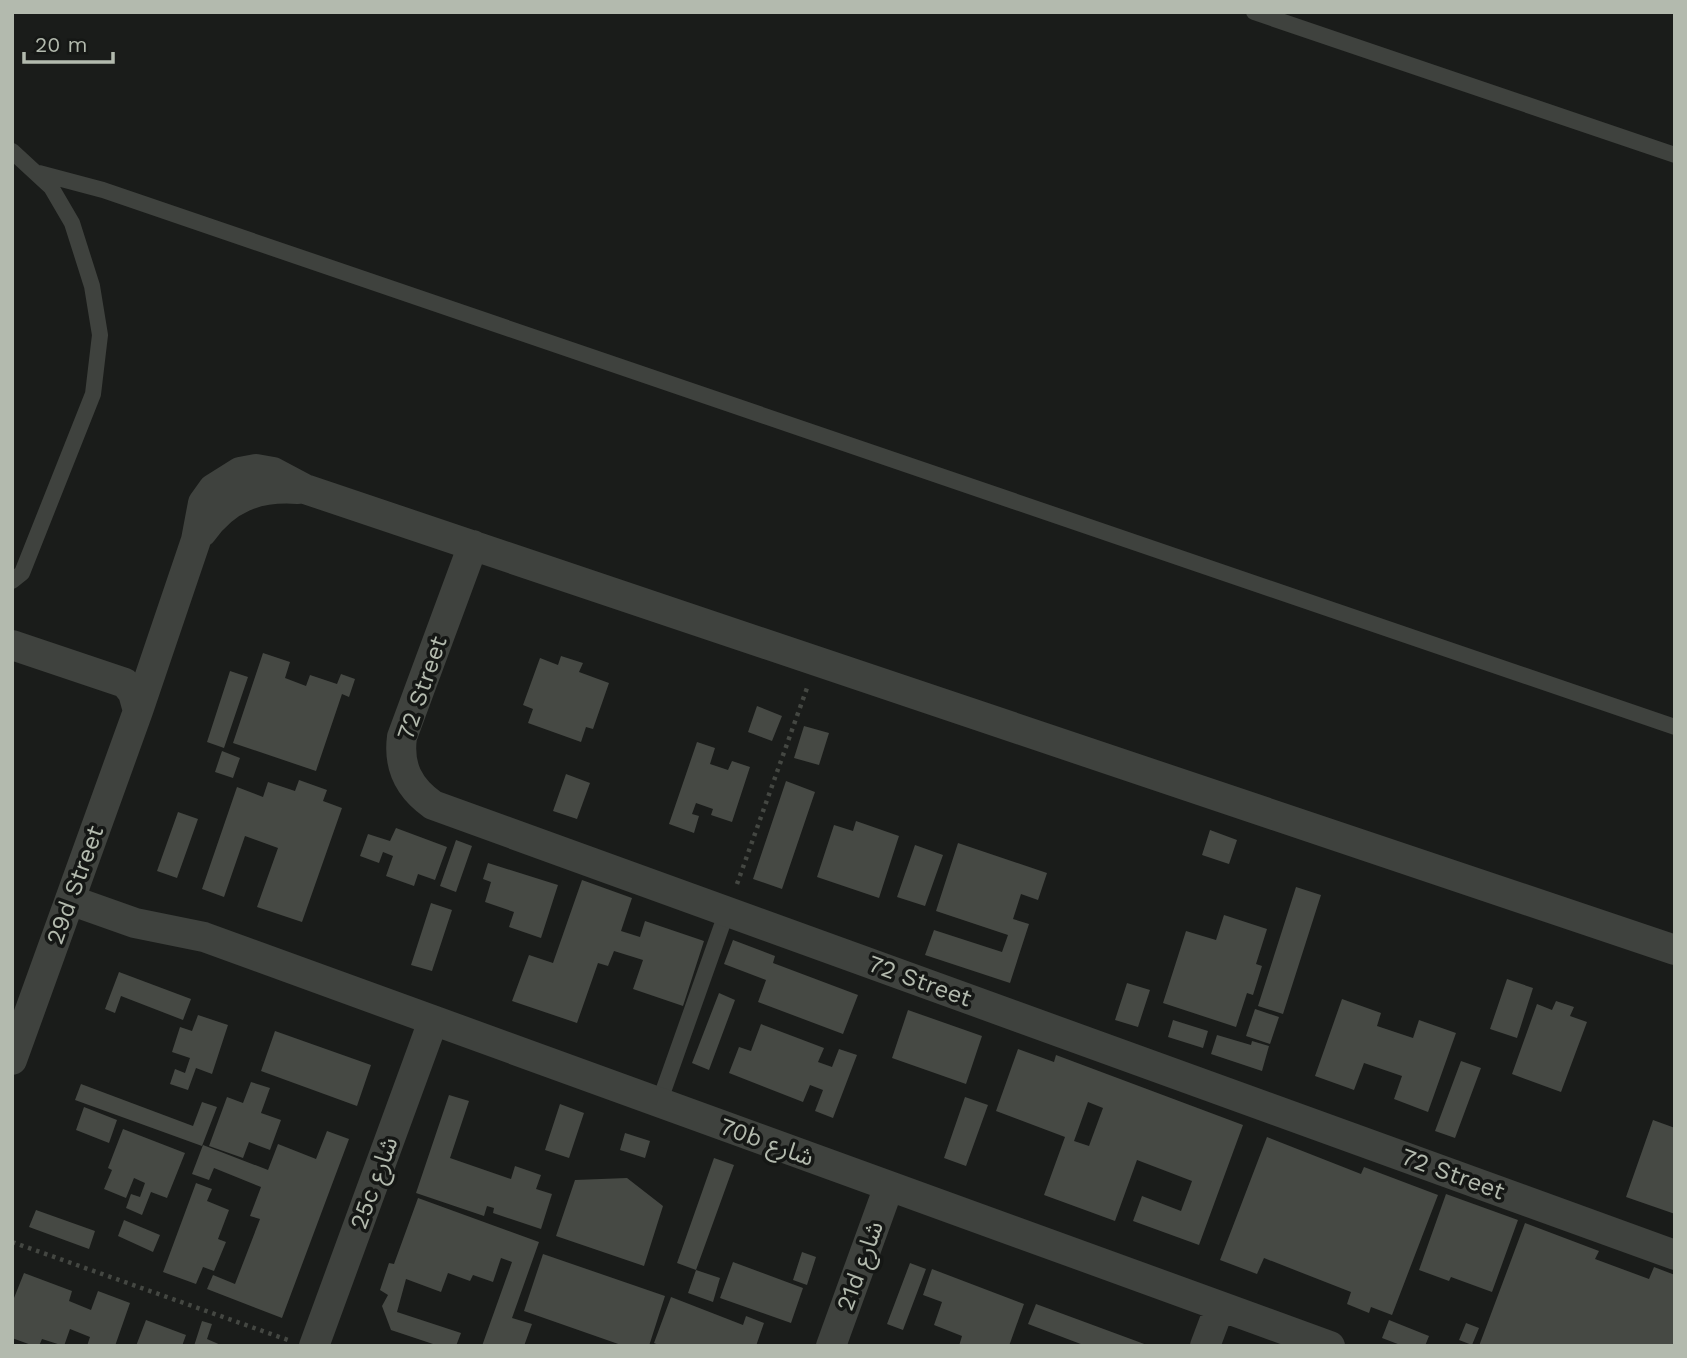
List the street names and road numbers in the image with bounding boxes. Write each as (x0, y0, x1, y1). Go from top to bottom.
street label: 72 Street (391, 632, 453, 744)
street label: 29d Street (41, 822, 109, 948)
street label: 72 Street (865, 949, 975, 1013)
street label: 70b شارع (715, 1112, 818, 1175)
street label: 25c شارع (344, 1133, 406, 1234)
street label: 72 Street (1398, 1142, 1508, 1206)
street label: 21d شارع (831, 1217, 892, 1316)

